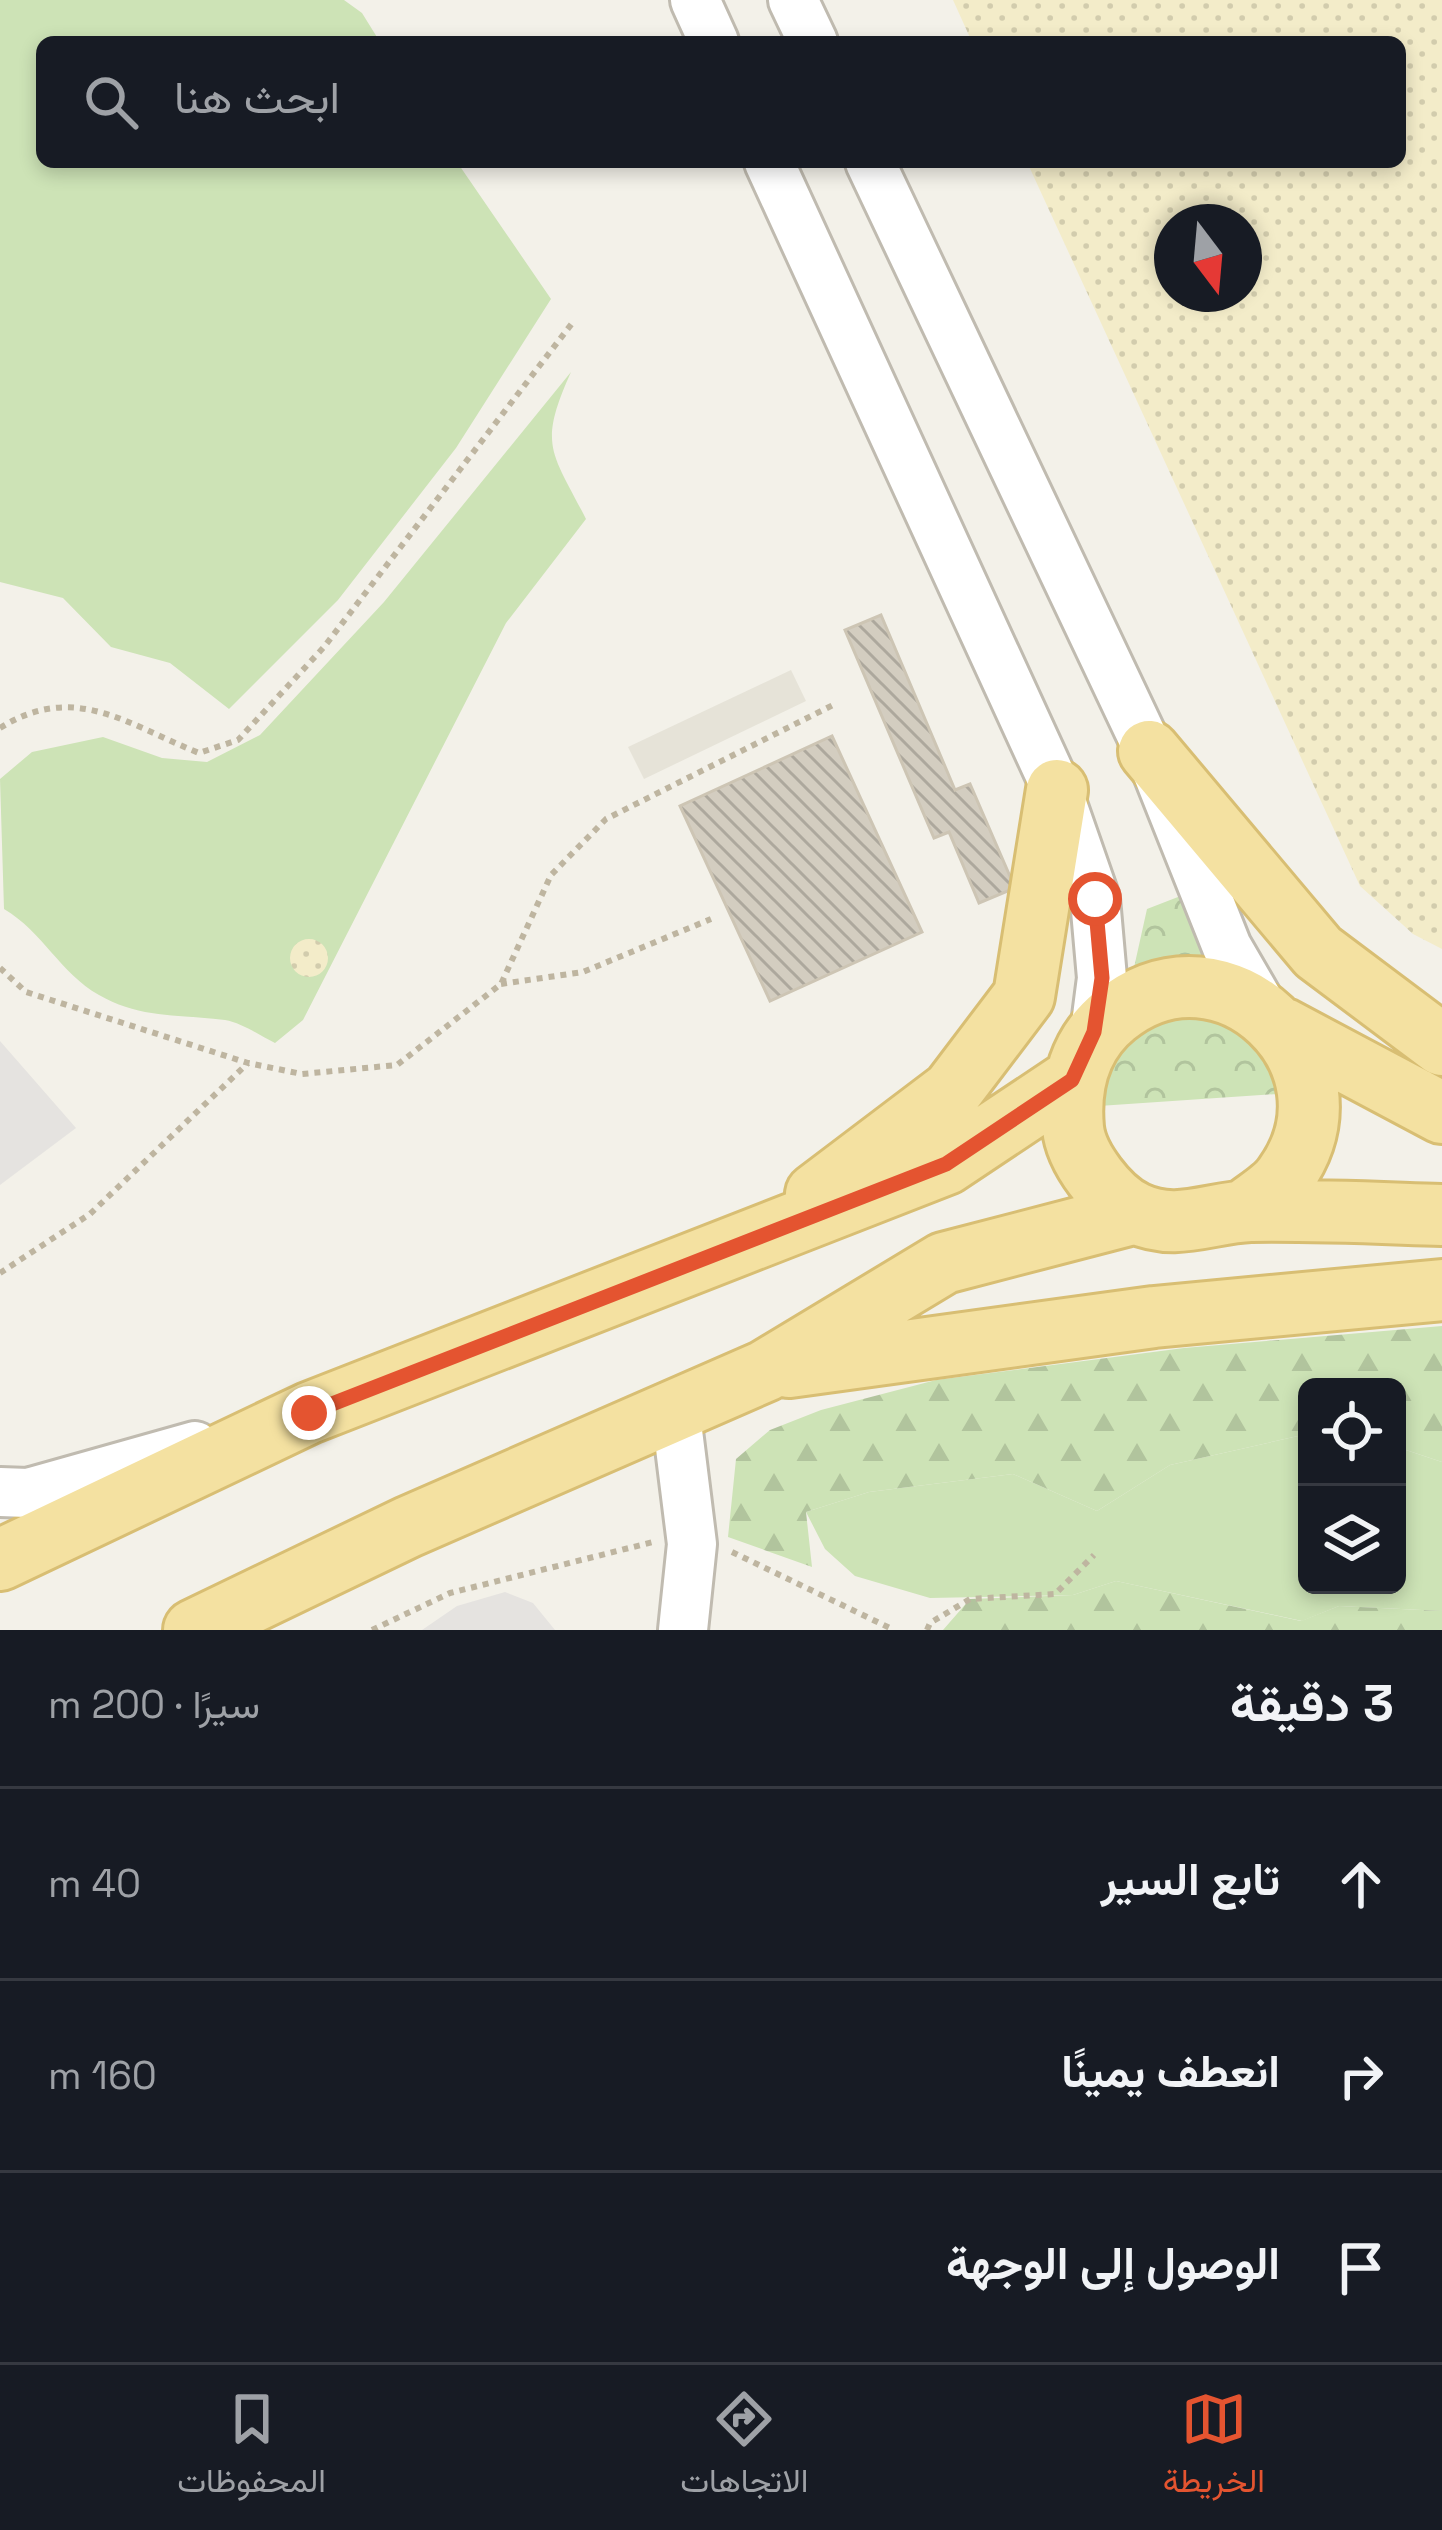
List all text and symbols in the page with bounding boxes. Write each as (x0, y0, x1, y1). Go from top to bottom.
search box (36, 36, 1406, 168)
icon: search (78, 69, 144, 135)
text: ابحث هنا (174, 69, 340, 126)
north arrow (1154, 204, 1262, 312)
route start (1068, 872, 1122, 926)
map controls (1298, 1378, 1406, 1594)
button: locate (1298, 1378, 1406, 1486)
route end (282, 1386, 336, 1440)
button: layers (1298, 1486, 1406, 1594)
text: 3 دقيقة (1230, 1671, 1394, 1736)
text: سيرًا · 200 m (48, 1680, 260, 1729)
text: تابع السير (1101, 1851, 1280, 1908)
icon: ahead (1328, 1851, 1394, 1917)
text: 40 m (48, 1859, 141, 1908)
text: انعطف يمينًا (1061, 2043, 1280, 2100)
icon: right (1328, 2043, 1394, 2109)
text: 160 m (48, 2051, 157, 2100)
text: الوصول إلى الوجهة (946, 2235, 1280, 2292)
icon: arrive (1328, 2235, 1394, 2301)
tab: المحفوظات (177, 2386, 326, 2510)
tab: الاتجاهات (680, 2386, 808, 2510)
tab: الخريطة (1163, 2386, 1265, 2510)

